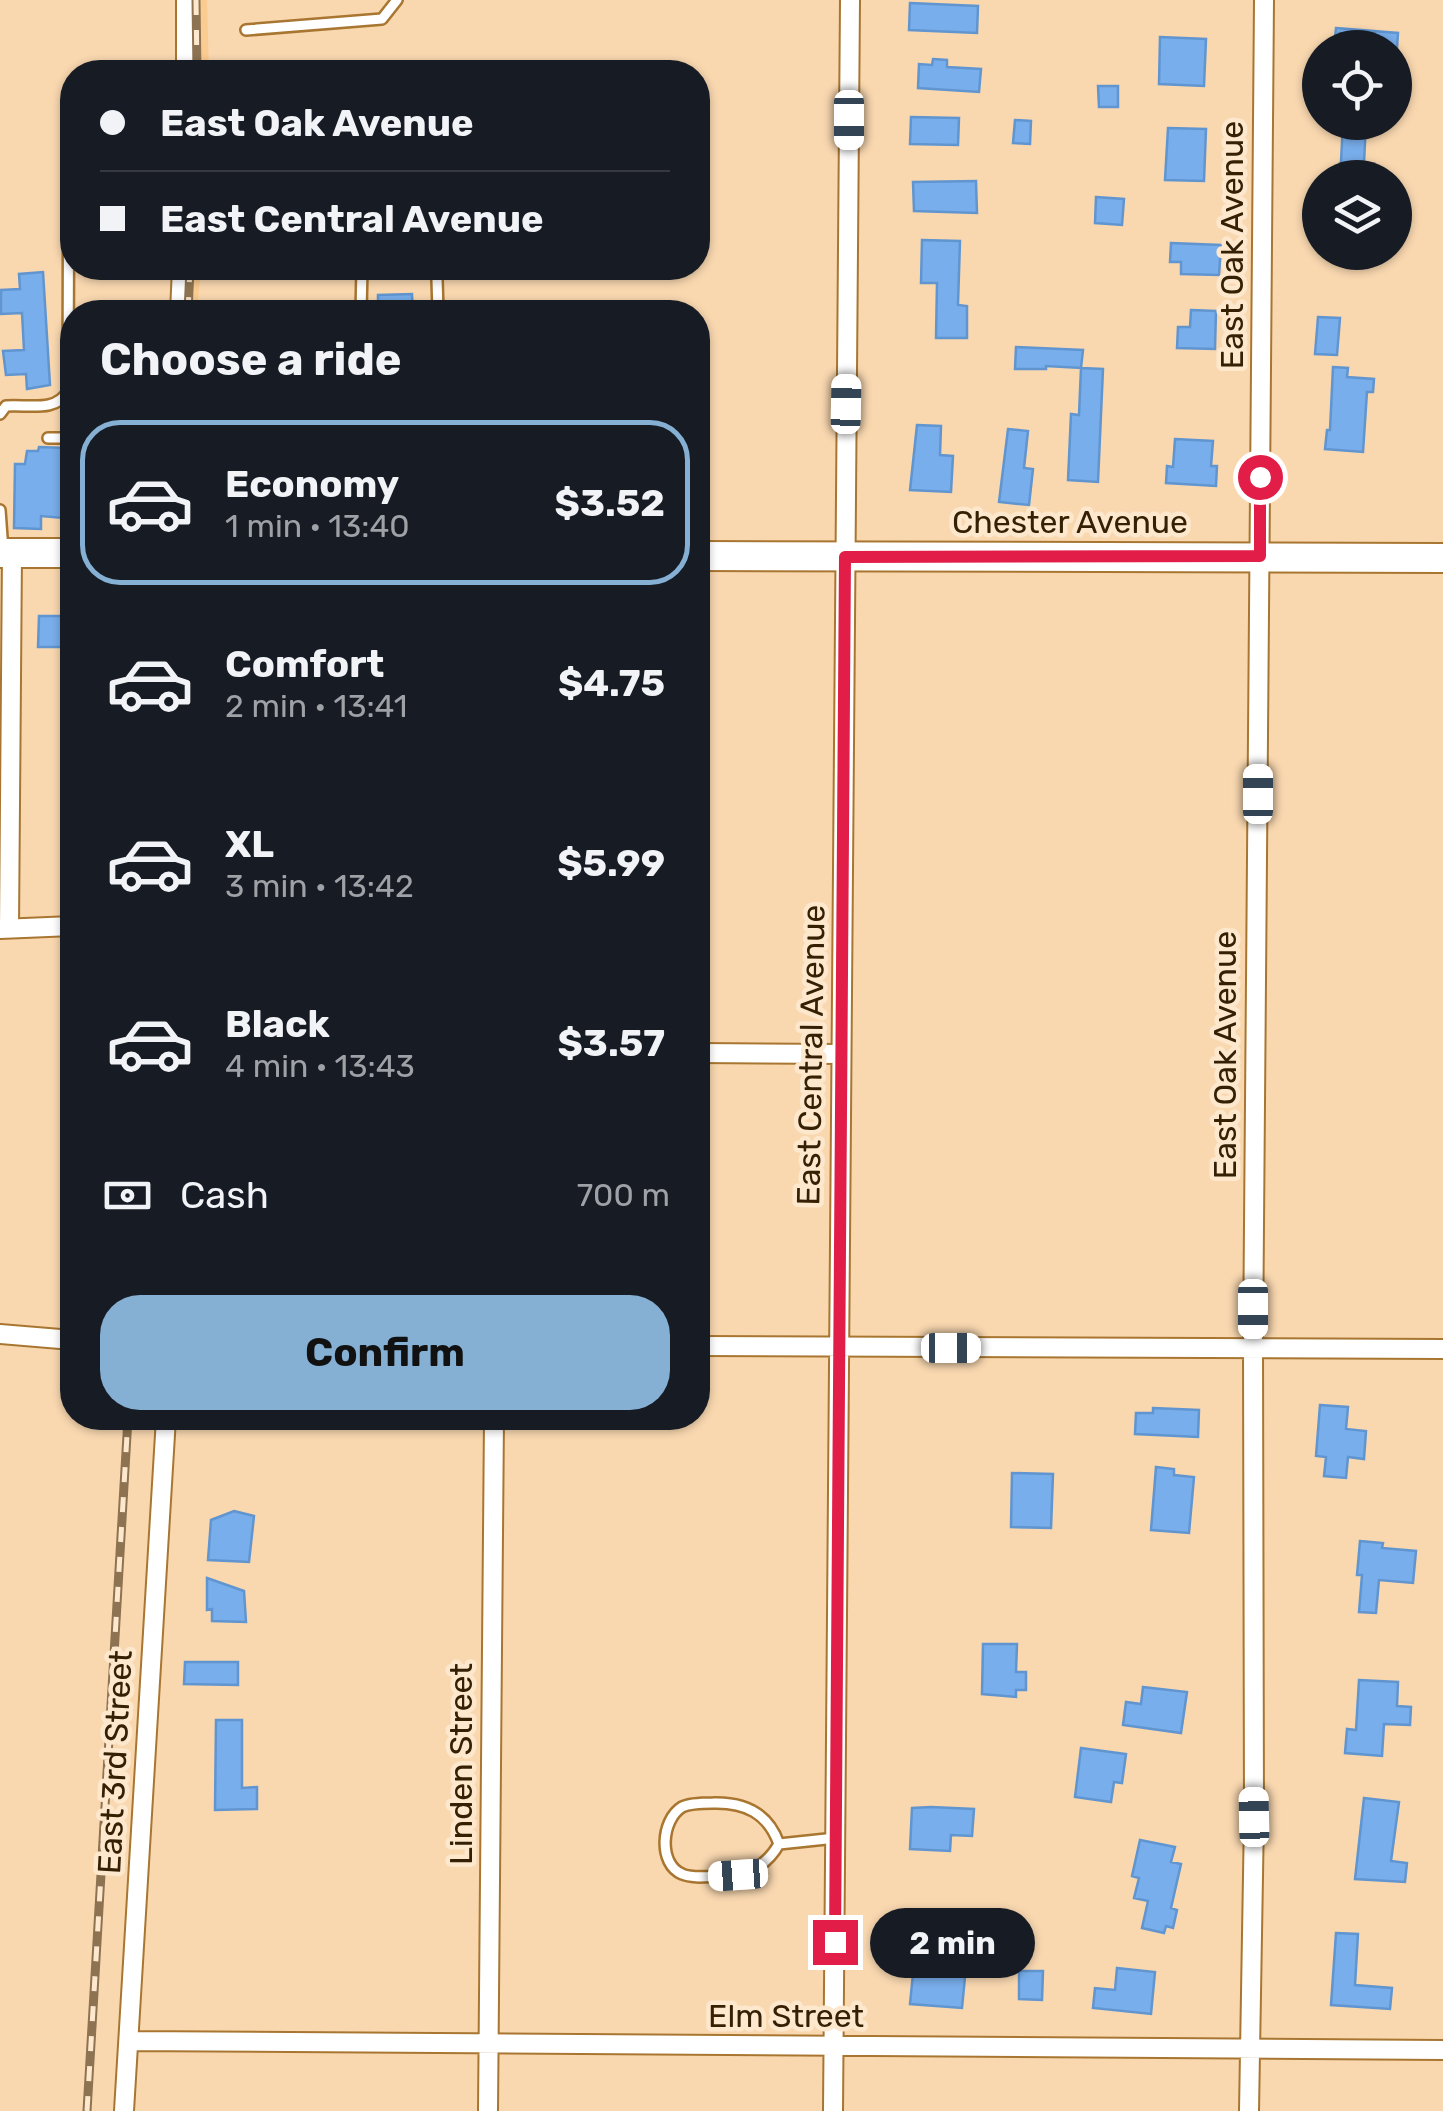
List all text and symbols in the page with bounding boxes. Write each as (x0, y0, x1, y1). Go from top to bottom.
map controls (1302, 30, 1412, 270)
button: locate (1302, 30, 1412, 140)
car (834, 90, 864, 150)
text: East Oak Avenue (160, 100, 474, 146)
street label: East Oak Avenue (1213, 121, 1251, 369)
button: layers (1302, 160, 1412, 270)
text: East Central Avenue (160, 196, 544, 242)
text: Choose a ride (100, 333, 402, 386)
car (830, 374, 862, 434)
route start (1238, 455, 1283, 500)
icon: car (105, 458, 195, 548)
text: Economy (225, 461, 399, 507)
text: $3.52 (555, 480, 665, 526)
street label: Chester Avenue (952, 503, 1188, 541)
text: 1 min · 13:40 (225, 507, 410, 545)
icon: car (105, 638, 195, 728)
text: Comfort (225, 641, 384, 687)
text: $4.75 (558, 660, 665, 706)
text: 2 min · 13:41 (225, 687, 408, 725)
car (1243, 764, 1273, 824)
icon: car (105, 818, 195, 908)
text: XL (225, 821, 274, 867)
text: $5.99 (557, 840, 665, 886)
text: 3 min · 13:42 (225, 867, 414, 905)
street label: East Central Avenue (789, 904, 833, 1206)
street label: East Oak Avenue (1206, 931, 1244, 1179)
icon: car (105, 998, 195, 1088)
text: Black (225, 1001, 330, 1047)
text: $3.57 (557, 1020, 665, 1066)
text: 4 min · 13:43 (225, 1047, 415, 1085)
icon: cash (100, 1168, 155, 1223)
text: Cash (180, 1172, 269, 1218)
text: 700 m (577, 1176, 670, 1214)
car (1238, 1279, 1268, 1339)
button: Confirm (100, 1295, 670, 1410)
car (921, 1333, 981, 1363)
street label: East 3rd Street (90, 1649, 140, 1875)
street label: Linden Street (442, 1663, 480, 1865)
car (1238, 1787, 1270, 1847)
car (707, 1858, 769, 1892)
callout: 2 min (870, 1907, 1035, 1977)
route end (813, 1920, 858, 1965)
text: 2 min (909, 1924, 996, 1962)
street label: Elm Street (708, 1997, 864, 2035)

